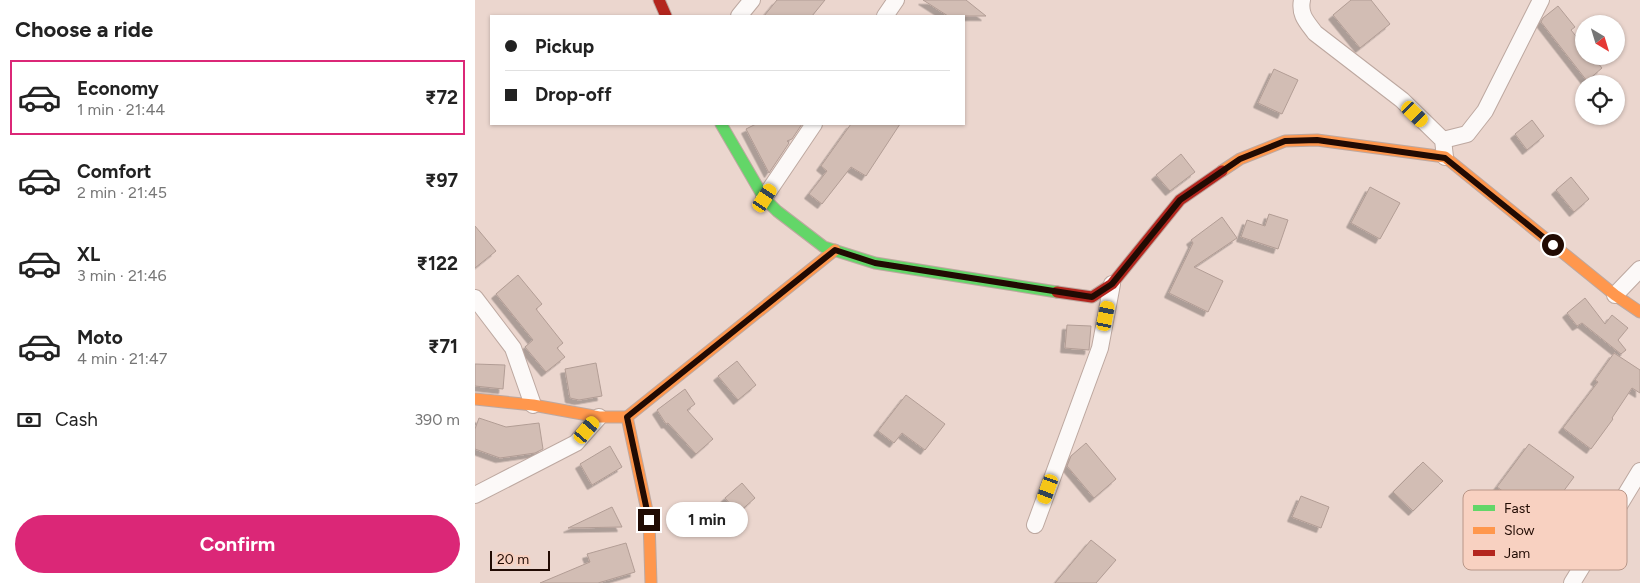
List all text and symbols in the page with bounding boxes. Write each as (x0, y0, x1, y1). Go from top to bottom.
north arrow (1575, 15, 1625, 65)
map controls (1575, 15, 1625, 125)
text: Choose a ride (15, 16, 153, 43)
text: Pickup (535, 35, 594, 58)
icon: car (17, 75, 62, 120)
button: locate (1575, 75, 1625, 125)
text: Economy (77, 77, 159, 100)
text: Drop-off (535, 83, 612, 106)
text: ₹72 (425, 86, 458, 109)
car (1399, 98, 1431, 130)
text: 1 min · 21:44 (77, 100, 165, 119)
icon: car (17, 158, 62, 203)
text: Comfort (77, 160, 152, 183)
text: ₹97 (425, 169, 458, 192)
car (750, 181, 779, 215)
text: 2 min · 21:45 (77, 183, 167, 202)
route start (1542, 234, 1564, 256)
icon: car (17, 241, 62, 286)
text: XL (77, 243, 100, 266)
text: ₹122 (417, 252, 458, 275)
text: 3 min · 21:46 (77, 266, 166, 285)
car (1095, 300, 1116, 332)
icon: car (17, 324, 62, 369)
text: Moto (77, 326, 123, 349)
text: ₹71 (428, 335, 458, 358)
text: 4 min · 21:47 (77, 349, 167, 368)
icon: cash (15, 406, 43, 434)
text: Cash (55, 408, 98, 431)
text: 390 m (414, 410, 460, 429)
car (571, 414, 602, 446)
car (1035, 472, 1060, 506)
legend (1463, 490, 1627, 570)
text: Fast (1504, 500, 1530, 517)
callout: 1 min (667, 502, 749, 538)
route end (638, 509, 660, 531)
text: 1 min (688, 510, 726, 529)
button: Confirm (15, 515, 460, 573)
text: Slow (1504, 522, 1535, 539)
text: Jam (1504, 545, 1530, 562)
scale bar (490, 548, 550, 571)
text: 20 m (497, 551, 529, 568)

